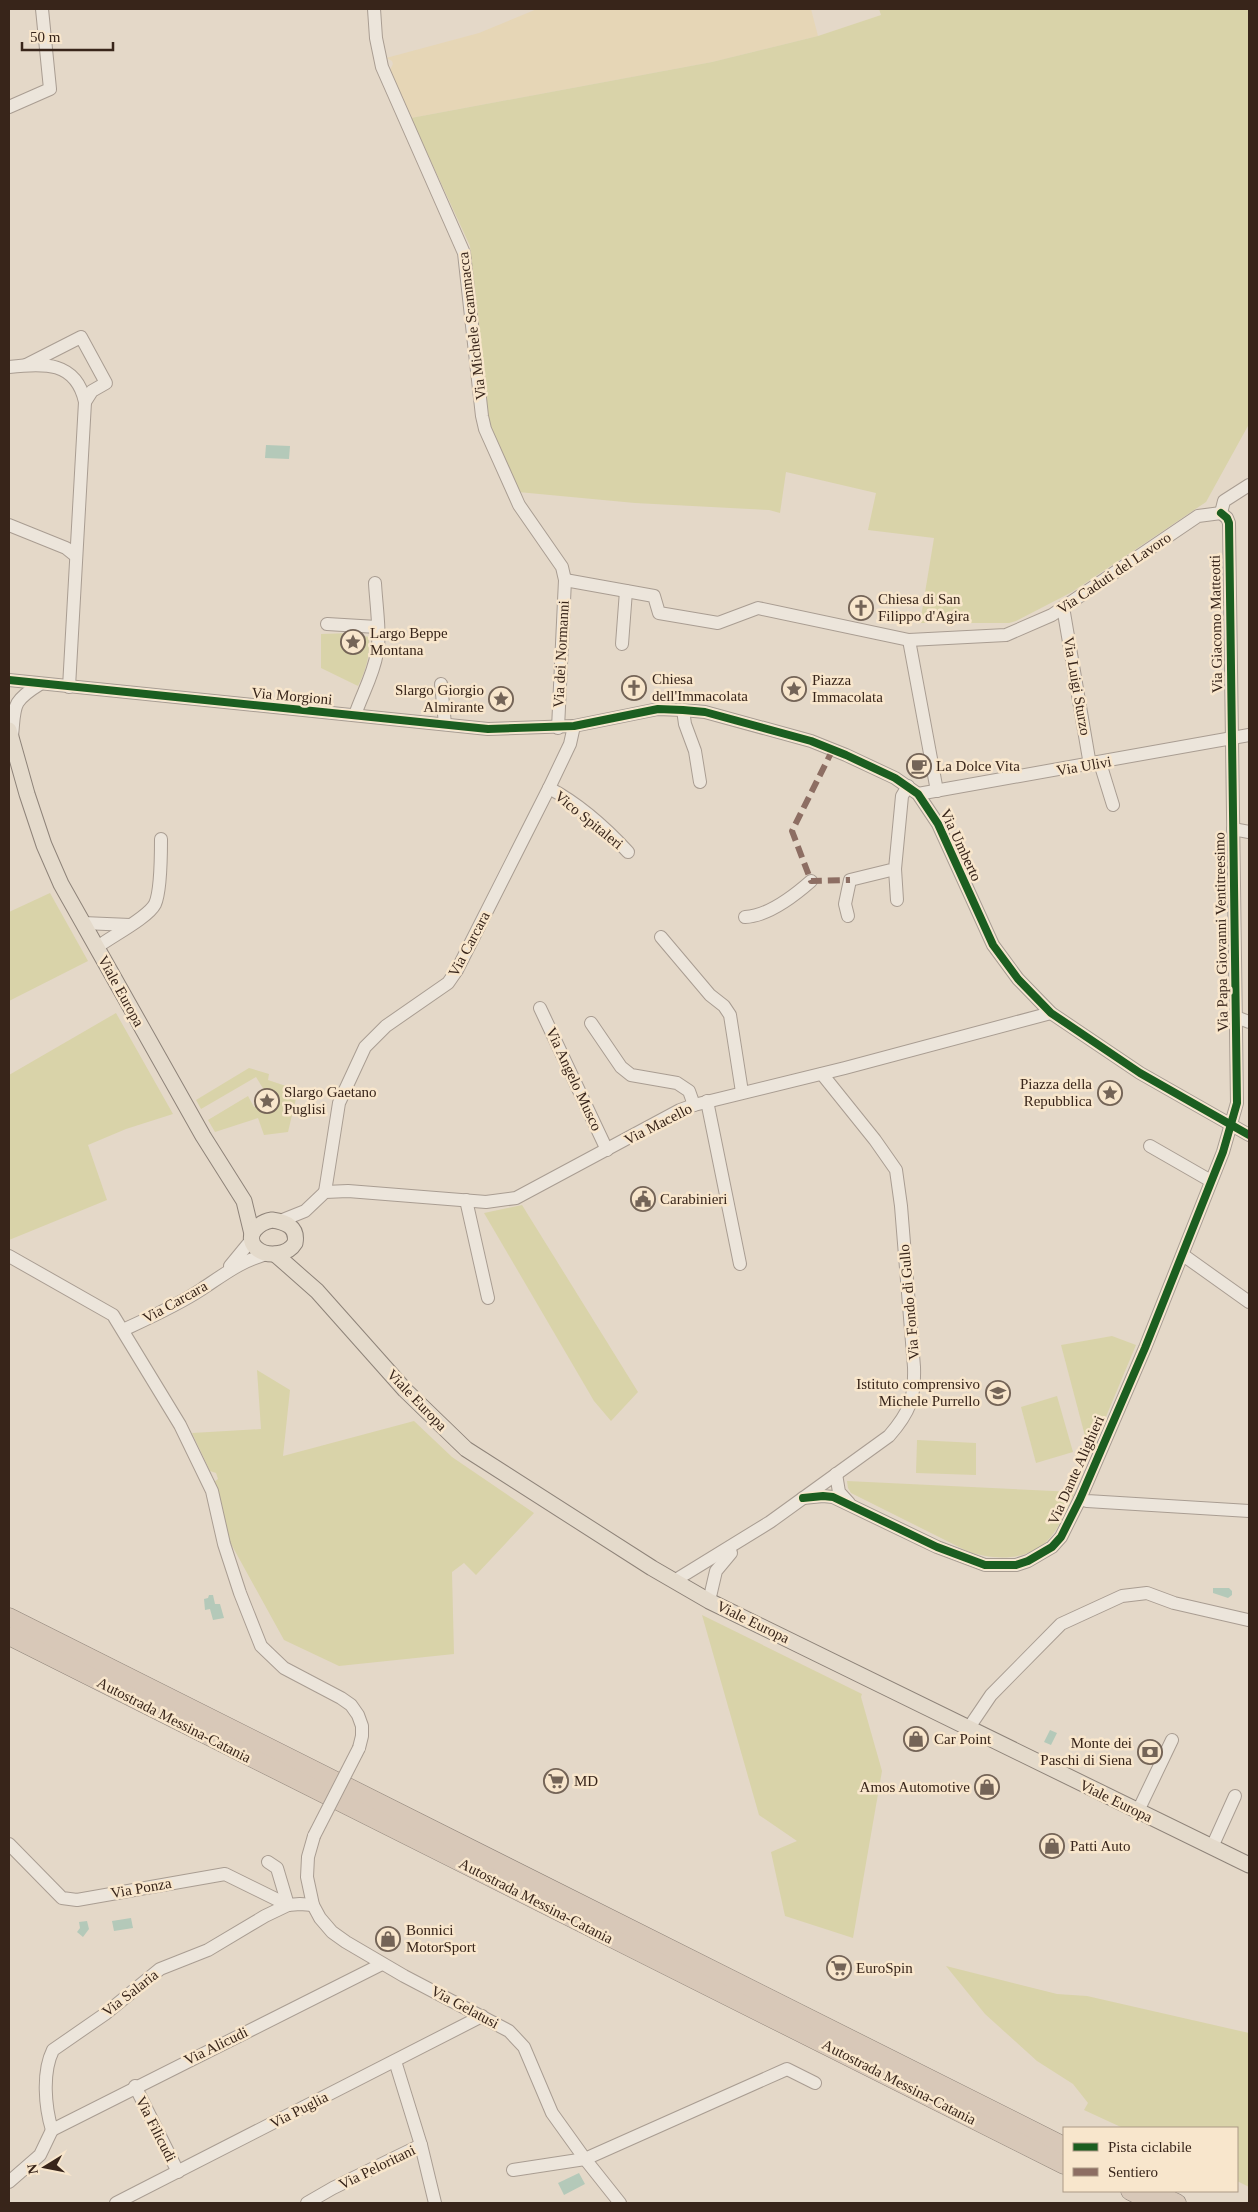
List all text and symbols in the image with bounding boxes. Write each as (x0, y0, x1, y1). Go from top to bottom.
scale bar (22, 20, 114, 52)
text: 50 m (30, 29, 61, 45)
street label: Via Michele Scammacca (455, 251, 489, 401)
street label: Via Caduti del Lavoro (1054, 529, 1174, 617)
street label: Via Giacomo Matteotti (1207, 555, 1225, 693)
place label: Chiesa di San Filippo d'Agira (878, 591, 970, 624)
church icon: Chiesa di San Filippo d'Agira (848, 595, 874, 621)
street label: Via dei Normanni (550, 600, 572, 708)
place label: Largo Beppe Montana (370, 625, 448, 658)
place icon: Largo Beppe Montana (340, 629, 366, 655)
street label: Via Luigi Sturzo (1060, 635, 1094, 737)
place label: Chiesa dell'Immacolata (652, 671, 748, 704)
place label: Piazza Immacolata (812, 672, 883, 705)
church icon: Chiesa dell'Immacolata (621, 675, 647, 701)
place icon: Piazza Immacolata (781, 676, 807, 702)
place label: Slargo Giorgio Almirante (395, 682, 484, 715)
street label: Via Morgioni (251, 685, 333, 707)
place icon: Slargo Giorgio Almirante (488, 686, 514, 712)
cafe icon: La Dolce Vita (906, 753, 932, 779)
street label: Via Ulivi (1055, 753, 1113, 779)
place label: La Dolce Vita (936, 758, 1020, 774)
street label: Vico Spitaleri (552, 788, 626, 852)
street label: Via Umberto (937, 806, 985, 884)
street label: Via Papa Giovanni Ventitreesimo (1211, 832, 1231, 1032)
street label: Via Carcara (445, 909, 493, 979)
street label: Viale Europa (95, 953, 147, 1030)
street label: Via Angelo Musco (543, 1025, 605, 1133)
place label: Piazza della Repubblica (1020, 1076, 1092, 1109)
place icon: Piazza della Repubblica (1097, 1080, 1123, 1106)
place label: Slargo Gaetano Puglisi (284, 1084, 377, 1117)
place icon: Slargo Gaetano Puglisi (254, 1088, 280, 1114)
street label: Via Macello (622, 1100, 694, 1148)
public building icon: Carabinieri (630, 1186, 656, 1212)
place label: Carabinieri (660, 1191, 727, 1207)
street label: Via Fondo di Gullo (896, 1243, 922, 1361)
street label: Via Carcara (140, 1278, 210, 1326)
street label: Viale Europa (384, 1366, 450, 1434)
place label: Istituto comprensivo Michele Purrello (856, 1376, 980, 1409)
school or university icon: Istituto comprensivo Michele Purrello (985, 1380, 1011, 1406)
street label: Via Dante Alighieri (1045, 1413, 1107, 1527)
street label: Viale Europa (714, 1598, 792, 1647)
street label: Autostrada Messina-Catania (94, 1674, 254, 1766)
shop icon: Car Point (903, 1726, 929, 1752)
place label: Car Point (934, 1731, 992, 1747)
place label: Monte dei Paschi di Siena (1040, 1735, 1132, 1768)
bank icon: Monte dei Paschi di Siena (1137, 1739, 1163, 1765)
supermarket icon: MD (543, 1768, 569, 1794)
place label: MD (574, 1773, 598, 1789)
shop icon: Amos Automotive (974, 1774, 1000, 1800)
street label: Viale Europa (1077, 1777, 1155, 1826)
place label: Amos Automotive (860, 1779, 970, 1795)
shop icon: Patti Auto (1039, 1833, 1065, 1859)
place label: Patti Auto (1070, 1838, 1130, 1854)
street label: Autostrada Messina-Catania (456, 1855, 616, 1947)
street label: Via Ponza (109, 1875, 173, 1901)
place label: Bonnici MotorSport (406, 1922, 477, 1955)
shop icon: Bonnici MotorSport (375, 1926, 401, 1952)
supermarket icon: EuroSpin (826, 1955, 852, 1981)
place label: EuroSpin (856, 1960, 913, 1976)
street label: Via Salaria (99, 1966, 161, 2020)
street label: Via Gelatusi (428, 1982, 502, 2032)
street label: Via Alicudi (182, 2024, 250, 2068)
street label: Autostrada Messina-Catania (819, 2036, 979, 2128)
street label: Via Puglia (267, 2088, 331, 2131)
street label: Via Filicudi (133, 2094, 179, 2164)
legend (1063, 2127, 1238, 2192)
text: Pista ciclabile (1108, 2139, 1192, 2155)
north arrow (20, 2142, 70, 2192)
street label: Via Peloritani (336, 2142, 418, 2192)
text: N (24, 2163, 41, 2175)
text: Sentiero (1108, 2164, 1158, 2180)

